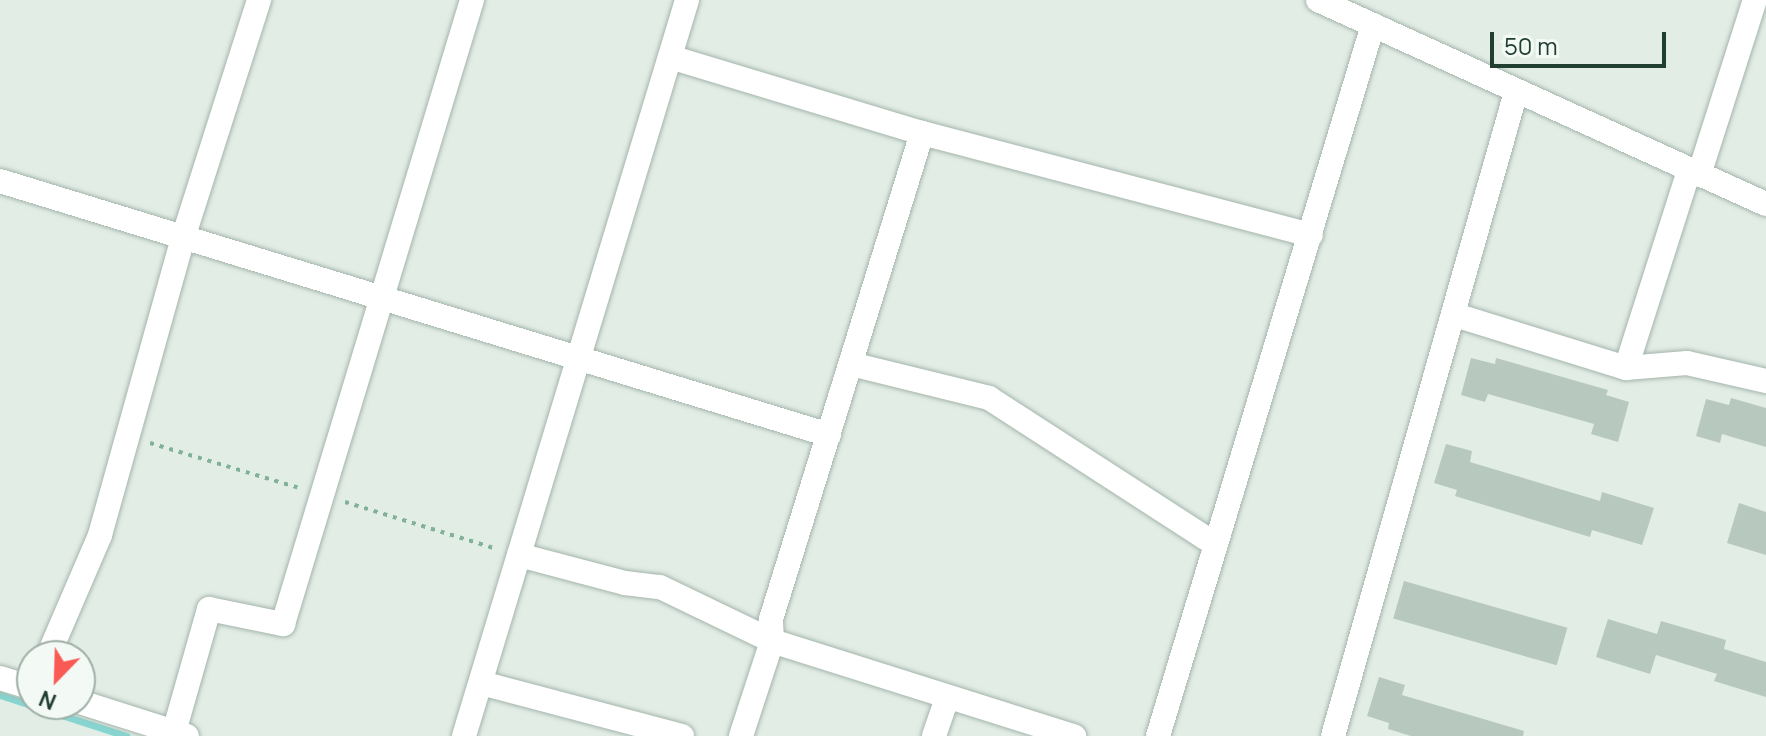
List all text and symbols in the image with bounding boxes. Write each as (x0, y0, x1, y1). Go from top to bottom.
scale bar (1494, 16, 1670, 66)
text: 50 m (1504, 29, 1558, 62)
north arrow (16, 640, 96, 720)
text: N (34, 683, 61, 717)

